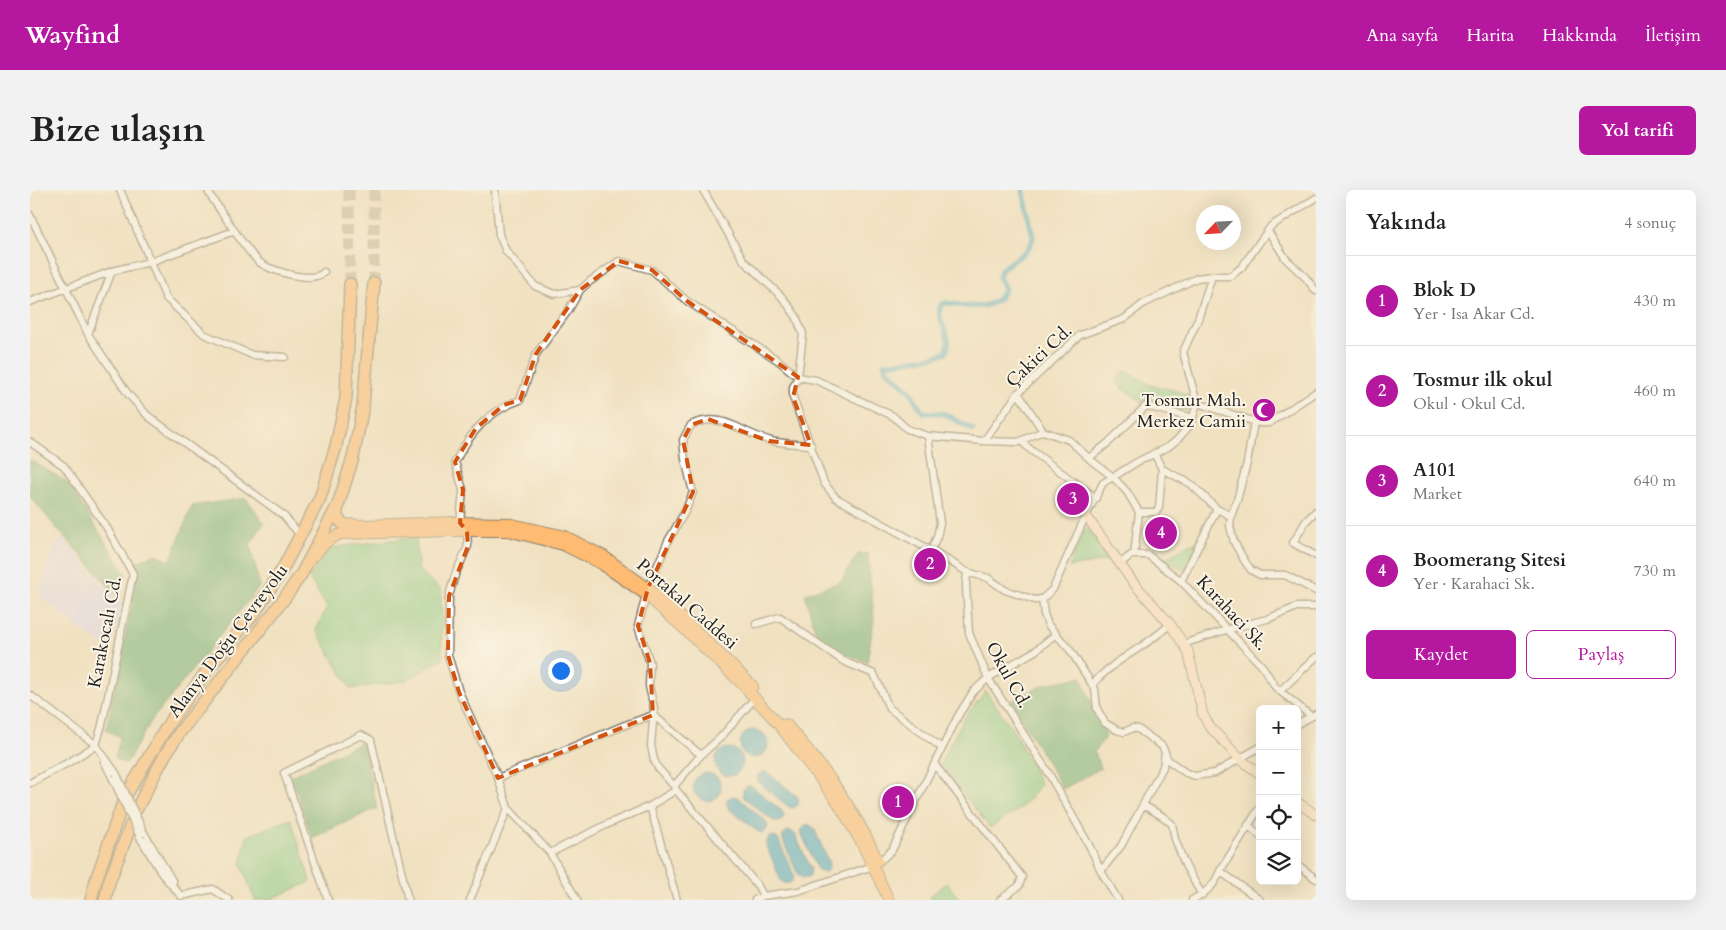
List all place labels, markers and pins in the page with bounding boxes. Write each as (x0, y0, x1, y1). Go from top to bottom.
place label: Tosmur Mah. Merkez Camii (1137, 388, 1246, 434)
mosque icon: Tosmur Mah. Merkez Camii (1251, 397, 1277, 423)
pin: 3 (1057, 480, 1089, 518)
pin: 4 (1145, 514, 1177, 552)
pin: 2 (914, 545, 946, 583)
pin: 1 (882, 783, 914, 821)

